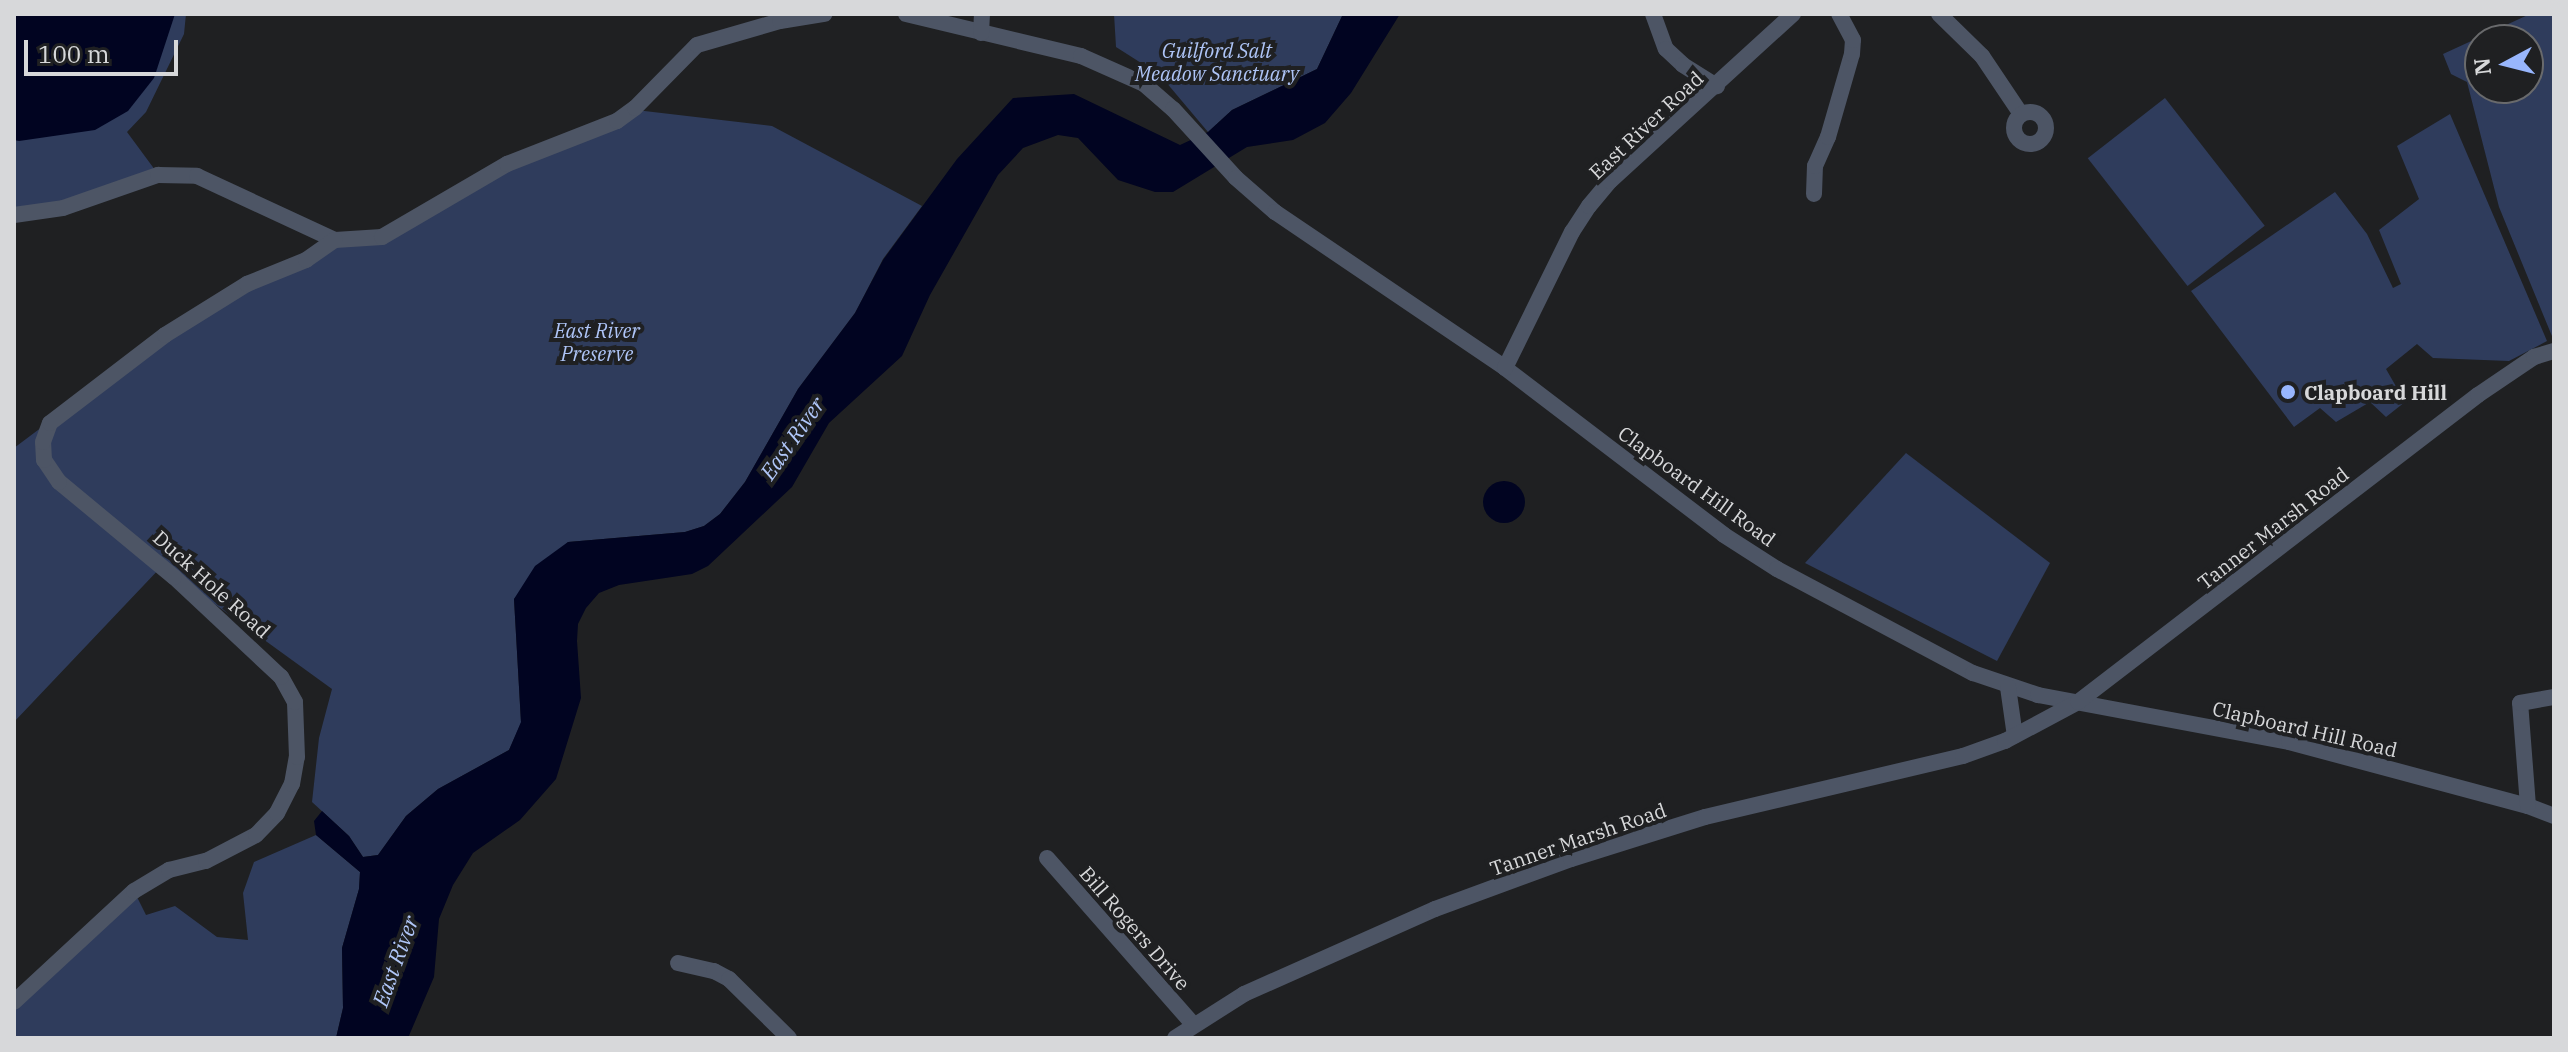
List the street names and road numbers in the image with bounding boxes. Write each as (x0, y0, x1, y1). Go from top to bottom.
street label: East River Road (1584, 66, 1708, 184)
street label: Clapboard Hill Road (1614, 421, 1780, 551)
street label: Tanner Marsh Road (2193, 462, 2353, 594)
street label: Duck Hole Road (149, 525, 275, 643)
street label: Clapboard Hill Road (2210, 696, 2400, 762)
street label: Tanner Marsh Road (1487, 798, 1669, 880)
street label: Bill Rogers Drive (1075, 861, 1195, 995)

